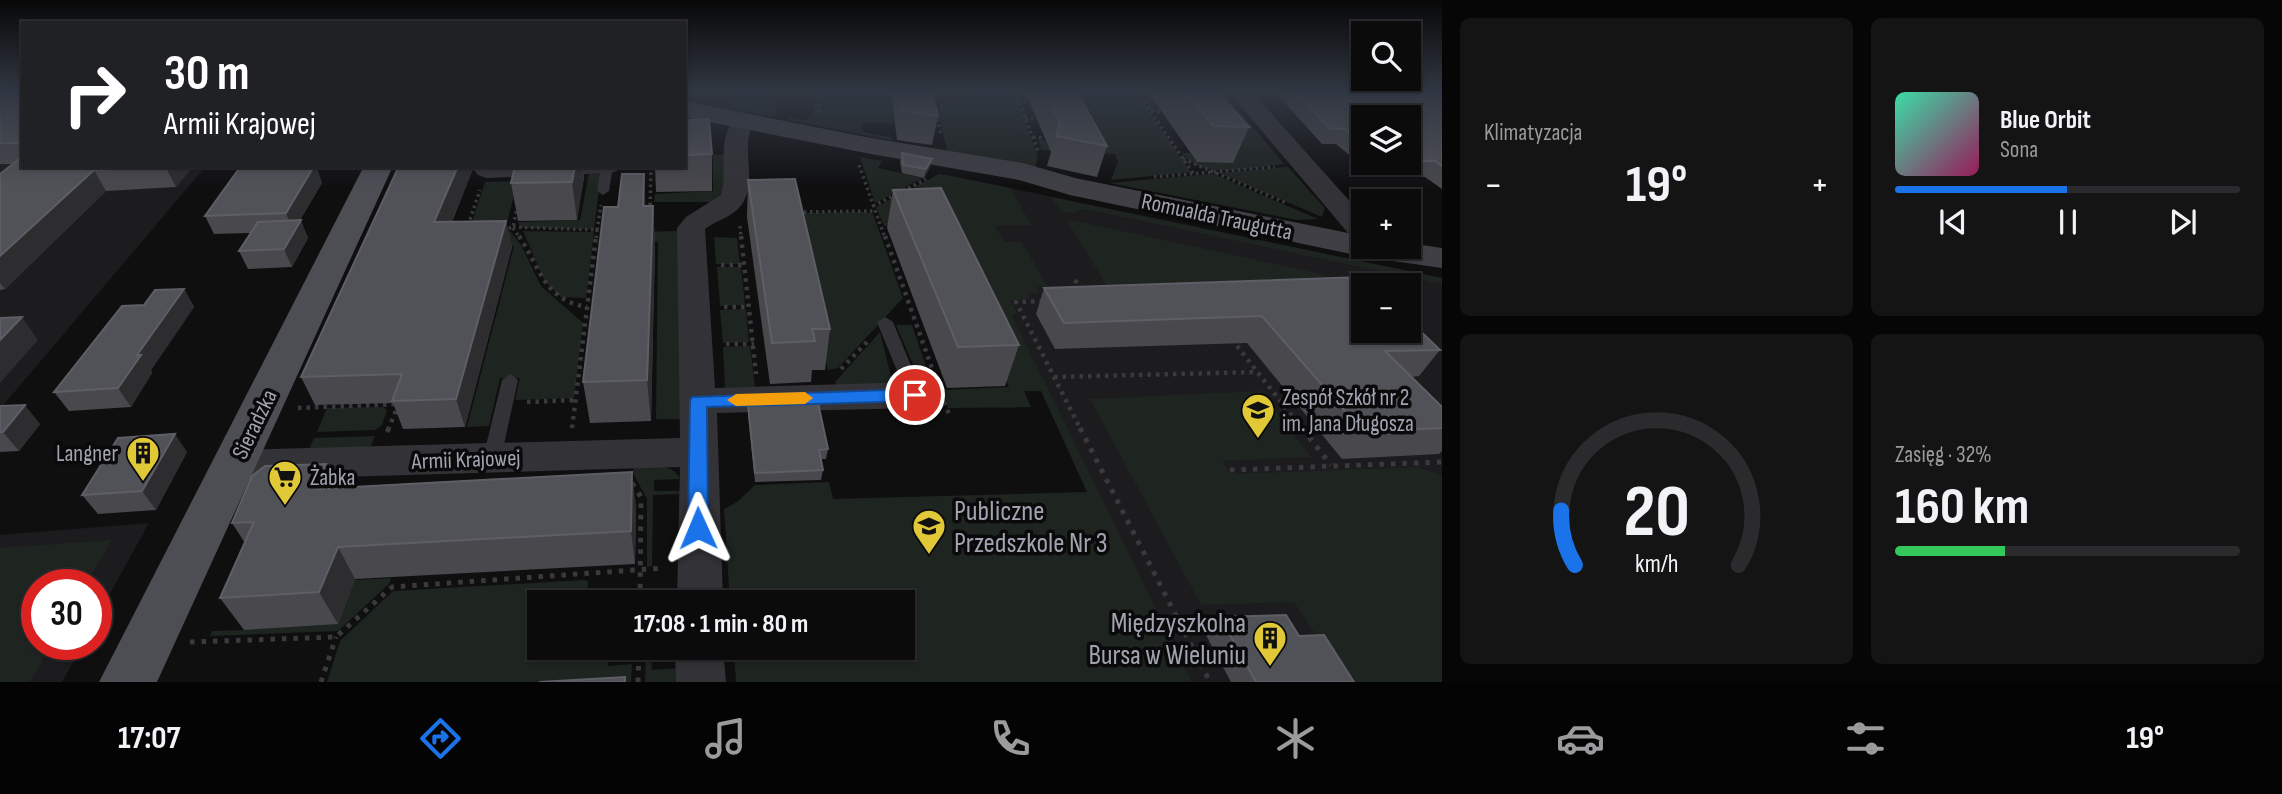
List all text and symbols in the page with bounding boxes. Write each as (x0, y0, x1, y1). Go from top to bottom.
map controls (1351, 21, 1421, 343)
button: search (1351, 21, 1421, 91)
text: 30 m (164, 45, 249, 104)
icon: right (49, 49, 140, 140)
text: Armii Krajowej (164, 105, 316, 144)
button: layers (1351, 105, 1421, 175)
text: Blue Orbit (2000, 105, 2091, 136)
text: Klimatyzacja (1484, 119, 1582, 147)
text: Sona (2000, 136, 2038, 164)
text: 19° (1626, 154, 1687, 217)
text: − (1484, 163, 1503, 208)
text: + (1810, 163, 1829, 208)
street label: Romualda Traugutta (1139, 187, 1295, 247)
button: + (1351, 189, 1421, 259)
icon: previous (1934, 203, 1972, 241)
icon: pause (2049, 203, 2087, 241)
icon: next (2164, 203, 2202, 241)
button: − (1351, 273, 1421, 343)
pin (885, 365, 945, 425)
icon: arrive (896, 376, 934, 414)
place label: Zespół Szkół nr 2 im. Jana Długosza (1282, 384, 1414, 438)
street label: Sieradzka (226, 385, 284, 464)
school or university icon: Zespół Szkół nr 2 im. Jana Długosza (1239, 391, 1277, 440)
building icon: Langner (124, 434, 162, 483)
place label: Langner (56, 440, 118, 468)
text: Zasięg · 32% (1895, 441, 1992, 469)
street label: Armii Krajowej (410, 444, 521, 476)
supermarket icon: Żabka (266, 458, 304, 507)
place label: Żabka (310, 464, 355, 492)
text: 20 (1623, 469, 1690, 557)
text: 160 km (1895, 476, 2029, 539)
position arrow (661, 491, 735, 565)
place label: Publiczne Przedszkole Nr 3 (954, 495, 1108, 560)
school or university icon: Publiczne Przedszkole Nr 3 (910, 507, 948, 556)
text: km/h (1635, 549, 1678, 580)
speed limit sign: 30 (21, 569, 112, 660)
place label: Międzyszkolna Bursa w Wieluniu (1088, 607, 1246, 672)
text: 17:08 · 1 min · 80 m (634, 609, 808, 640)
building icon: Międzyszkolna Bursa w Wieluniu (1251, 619, 1289, 668)
icon: directions (416, 714, 465, 763)
icon: music (701, 714, 750, 763)
icon: phone (986, 714, 1035, 763)
icon: climate (1271, 714, 1320, 763)
icon: car (1556, 714, 1605, 763)
icon: filters (1841, 714, 1890, 763)
text: 17:07 (118, 719, 180, 758)
text: 19° (2126, 719, 2164, 758)

